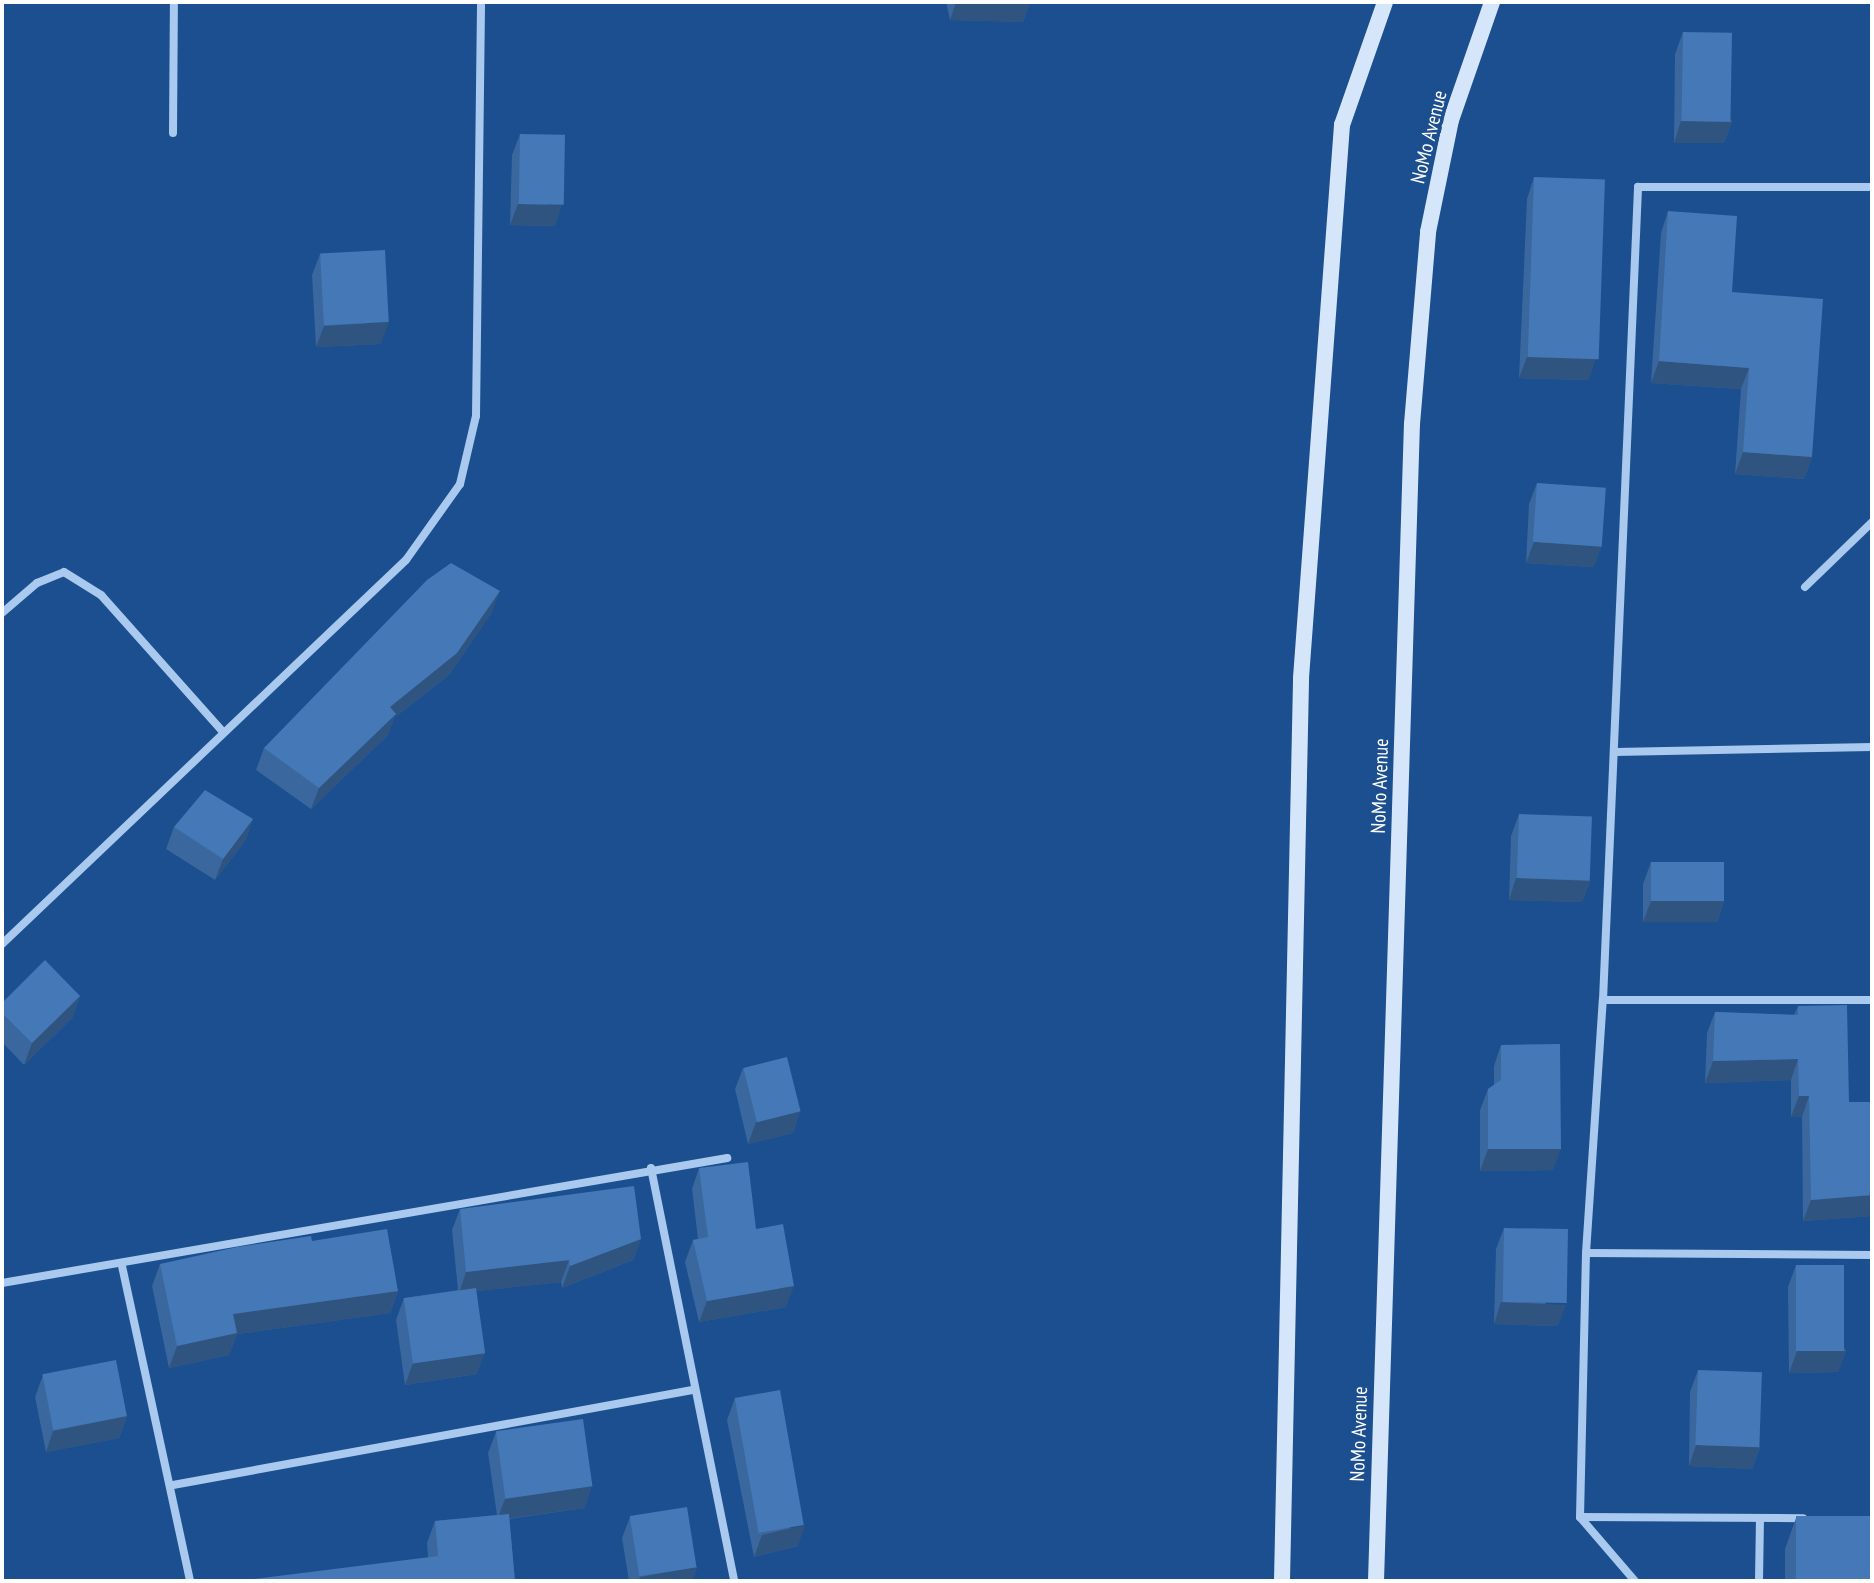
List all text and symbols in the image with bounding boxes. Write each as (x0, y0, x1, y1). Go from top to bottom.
street label: NoMo Avenue (1406, 88, 1452, 186)
street label: NoMo Avenue (1366, 738, 1394, 834)
street label: NoMo Avenue (1345, 1386, 1373, 1482)

